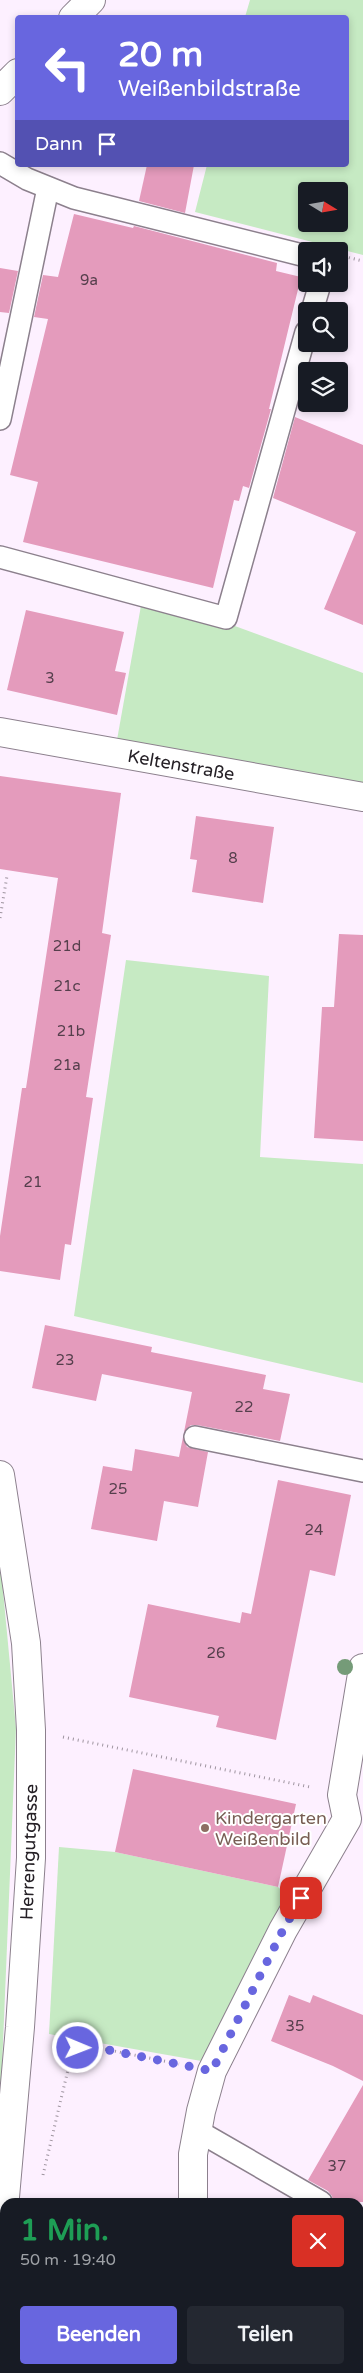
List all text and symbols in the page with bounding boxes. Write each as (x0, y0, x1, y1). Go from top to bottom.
text: 20 m (118, 34, 203, 76)
icon: left (35, 35, 100, 100)
text: Weißenbildstraße (118, 76, 301, 102)
icon: arrive (93, 130, 121, 158)
text: Dann (35, 133, 83, 155)
north arrow (298, 182, 348, 232)
map controls (298, 182, 348, 412)
button: sound (298, 242, 348, 292)
house number: 9a (80, 271, 98, 289)
button: search (298, 302, 348, 352)
button: layers (298, 362, 348, 412)
house number: 3 (45, 669, 55, 687)
street label: Keltenstraße (126, 745, 236, 785)
house number: 8 (228, 849, 238, 867)
house number: 21d (53, 937, 81, 955)
house number: 21c (54, 977, 80, 995)
house number: 21b (57, 1022, 85, 1040)
house number: 21a (53, 1056, 81, 1074)
house number: 21 (24, 1173, 42, 1191)
house number: 23 (56, 1351, 74, 1369)
house number: 22 (235, 1398, 253, 1416)
house number: 25 (109, 1480, 127, 1498)
house number: 24 (305, 1521, 323, 1539)
house number: 26 (207, 1644, 225, 1662)
street label: Herrengutgasse (16, 1784, 42, 1920)
place label: Kindergarten Weißenbild (215, 1807, 327, 1850)
marker: Kindergarten Weißenbild (199, 1822, 211, 1834)
pin (280, 1877, 322, 1919)
icon: arrive (287, 1884, 315, 1912)
house number: 35 (286, 2017, 304, 2035)
position arrow (51, 2021, 103, 2073)
house number: 37 (328, 2157, 346, 2175)
text: 1 Min. (20, 2212, 109, 2249)
button: close (292, 2215, 344, 2267)
text: 50 m · 19:40 (20, 2250, 116, 2270)
button: Beenden (20, 2306, 177, 2364)
button: Teilen (187, 2306, 344, 2364)

